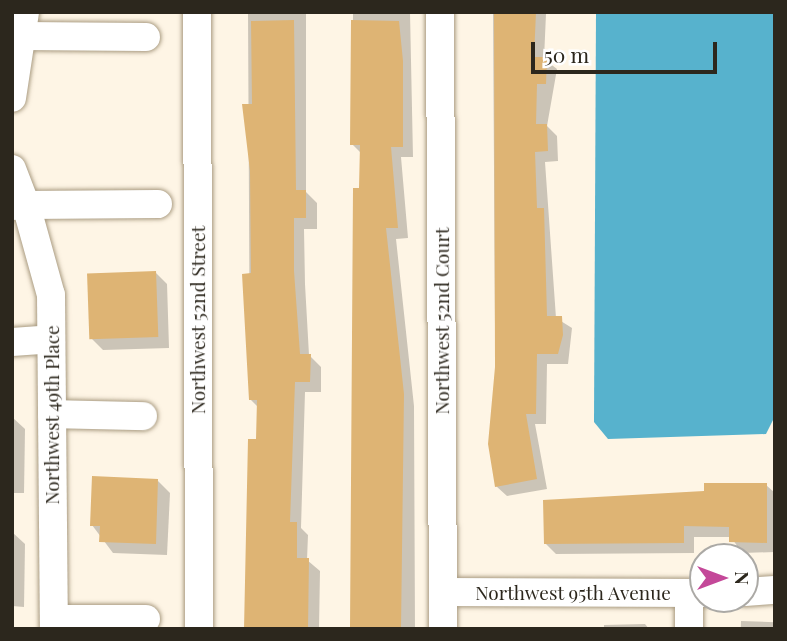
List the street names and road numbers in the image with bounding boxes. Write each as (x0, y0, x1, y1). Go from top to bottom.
street label: Northwest 52nd Street (187, 226, 209, 414)
street label: Northwest 52nd Court (431, 227, 453, 415)
street label: Northwest 49th Place (41, 325, 63, 505)
street label: Northwest 95th Avenue (475, 582, 671, 604)

